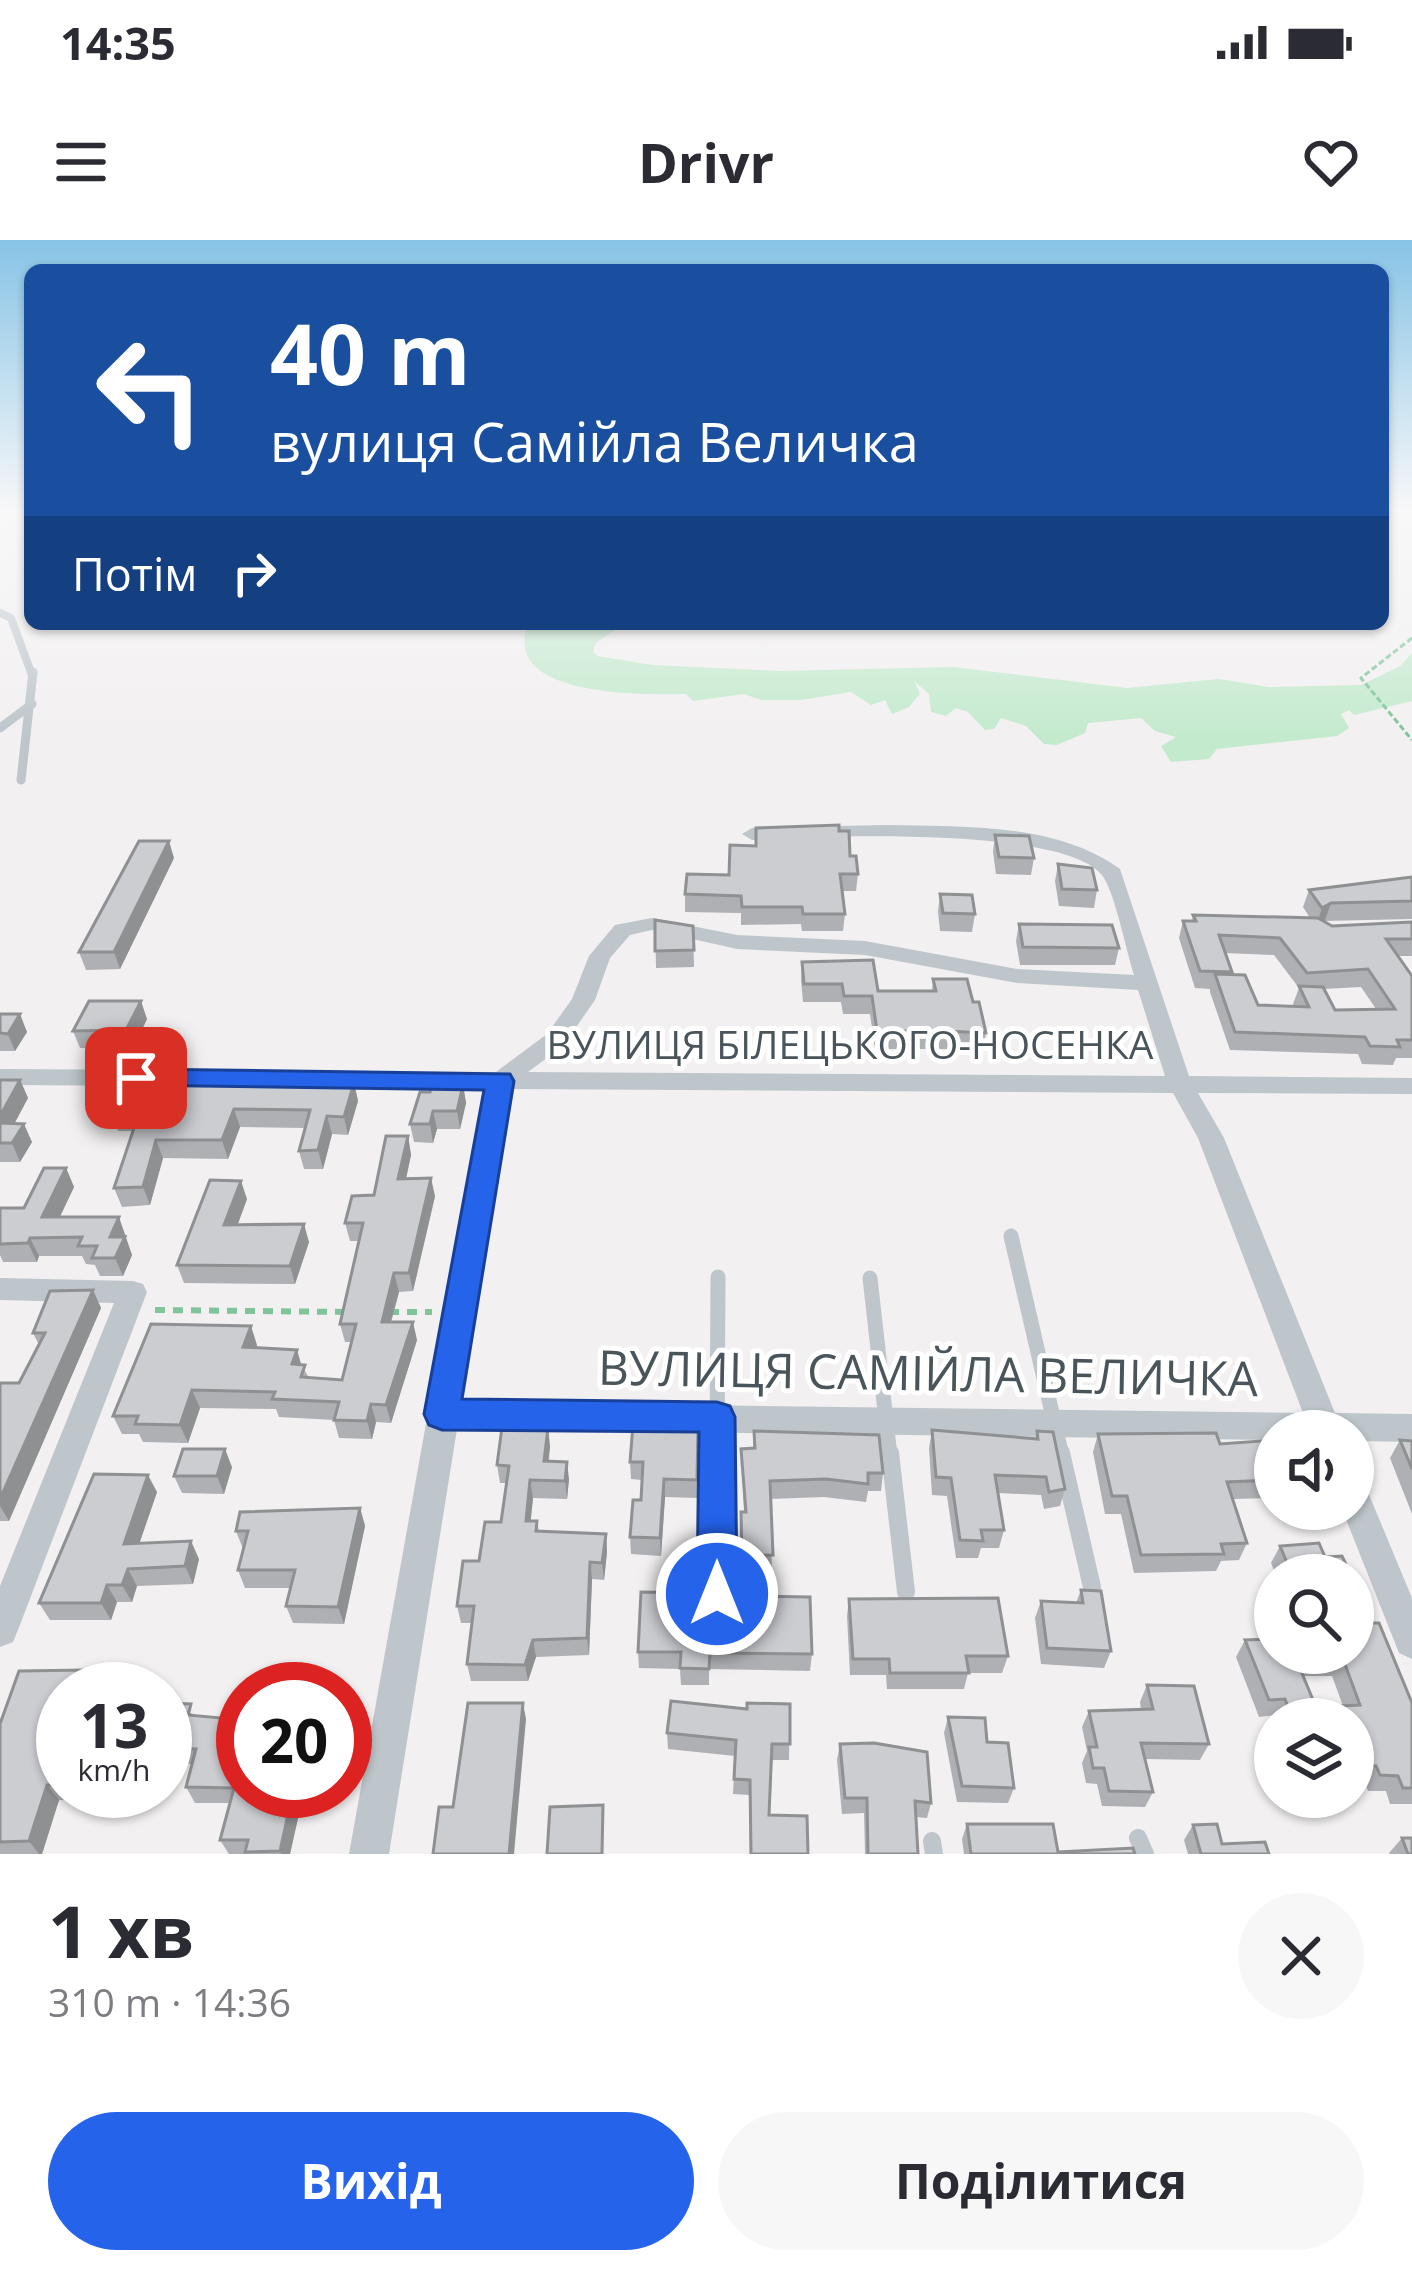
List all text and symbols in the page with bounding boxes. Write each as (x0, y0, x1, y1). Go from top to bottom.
text: 14:35 (60, 12, 176, 73)
text: Drivr (638, 125, 774, 199)
icon: menu (48, 129, 114, 195)
icon: heart (1298, 129, 1364, 195)
text: 40 m (270, 295, 470, 410)
icon: left (72, 312, 228, 468)
text: вулиця Самійла Величка (270, 404, 919, 478)
icon: right (221, 540, 287, 606)
text: Потім (72, 543, 197, 604)
street label: ВУЛИЦЯ БІЛЕЦЬКОГО-НОСЕНКА (546, 1017, 1154, 1070)
pin (85, 1027, 187, 1129)
icon: arrive (103, 1045, 169, 1111)
street label: ВУЛИЦЯ САМІЙЛА ВЕЛИЧКА (597, 1334, 1259, 1410)
map controls (1254, 1410, 1374, 1818)
button: sound (1254, 1410, 1374, 1530)
position arrow (654, 1531, 780, 1657)
button: search (1254, 1554, 1374, 1674)
speed limit sign: 20 (216, 1662, 372, 1818)
text: 13 (80, 1684, 148, 1766)
button: layers (1254, 1698, 1374, 1818)
text: km/h (78, 1749, 150, 1790)
text: 1 хв (48, 1881, 195, 1979)
button: close (1238, 1893, 1364, 2019)
text: 310 m · 14:36 (48, 1975, 291, 2028)
button: Вихід (48, 2112, 694, 2250)
button: Поділитися (718, 2112, 1364, 2250)

